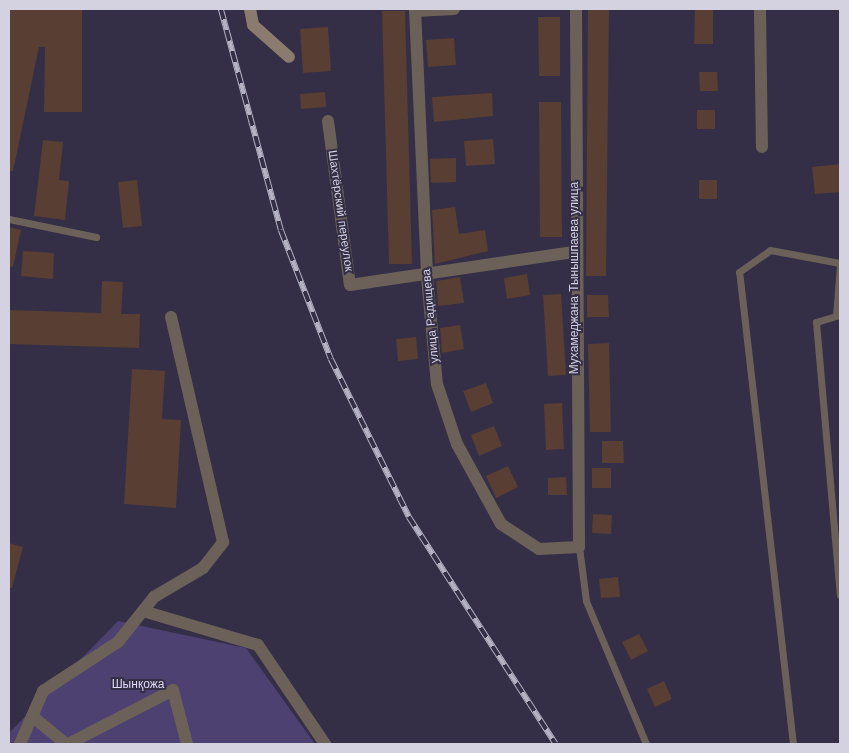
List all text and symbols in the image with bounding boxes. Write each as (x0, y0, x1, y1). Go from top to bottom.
street label: Шахтёрский переулок (324, 149, 356, 273)
street label: Мухамеджана Тынышпаева улица (568, 182, 582, 374)
street label: улица Радищева (420, 268, 442, 364)
park label: Шынқожа (112, 678, 164, 692)

